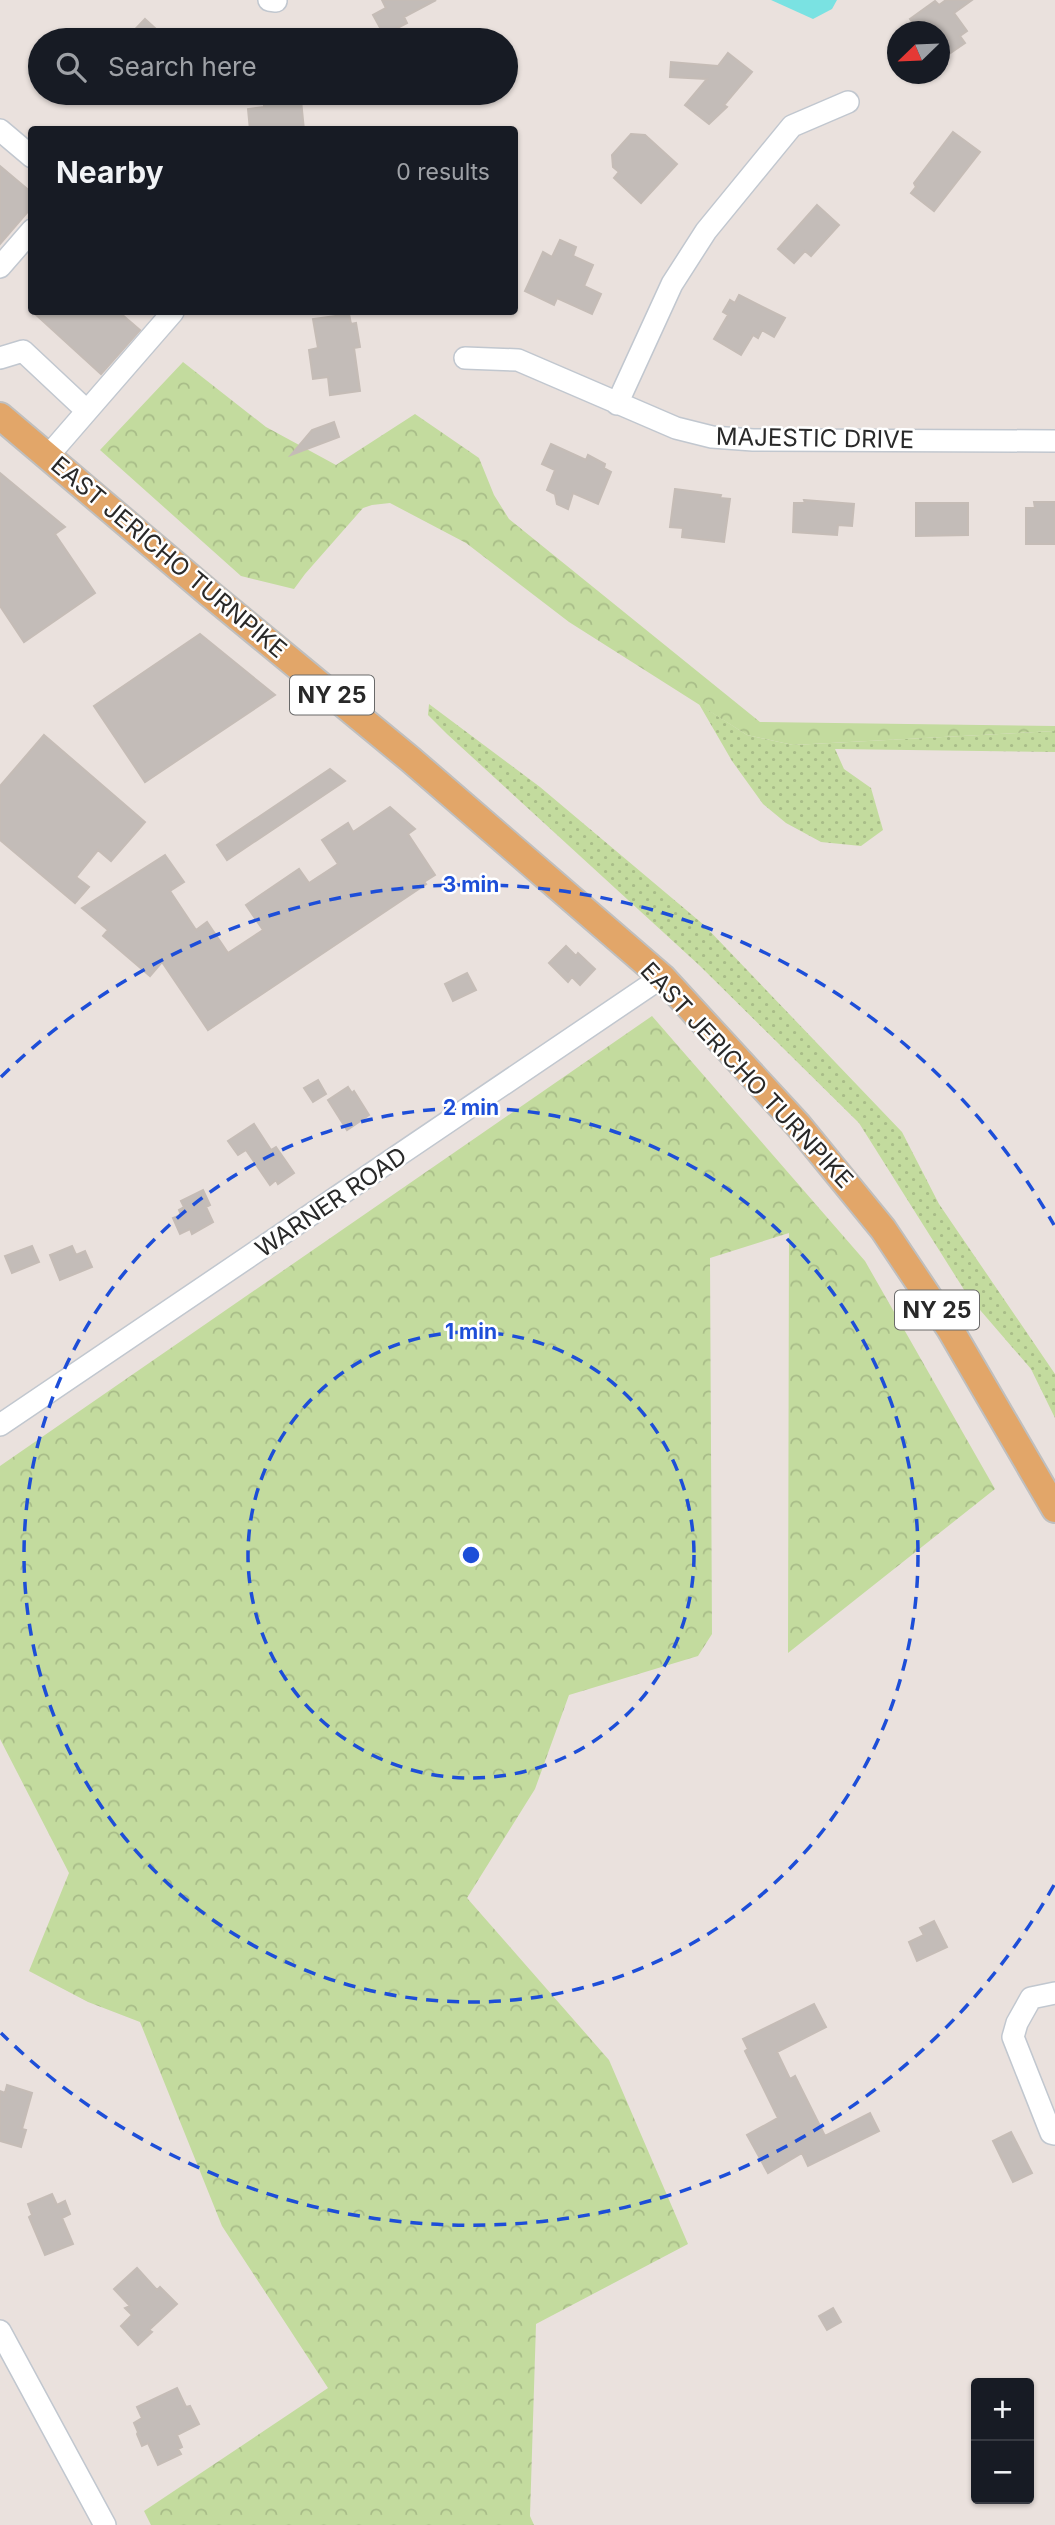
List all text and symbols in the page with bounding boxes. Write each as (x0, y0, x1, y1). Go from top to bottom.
north arrow (887, 21, 950, 84)
search box (28, 28, 518, 105)
icon: search (52, 48, 90, 86)
text: Search here (108, 51, 257, 82)
text: Nearby (56, 154, 164, 190)
text: 0 results (396, 158, 490, 186)
street label: MAJESTIC DRIVE (716, 422, 914, 454)
street label: EAST JERICHO TURNPIKE (45, 450, 293, 664)
road number: NY 25 (290, 676, 374, 715)
text: 3 min (443, 872, 499, 897)
street label: EAST JERICHO TURNPIKE (635, 956, 859, 1194)
text: 2 min (443, 1095, 499, 1120)
street label: WARNER ROAD (250, 1141, 412, 1263)
road number: NY 25 (895, 1290, 979, 1330)
text: 1 min (445, 1319, 497, 1344)
centre of rings (459, 1543, 483, 1567)
map controls (971, 2378, 1034, 2504)
button: + (971, 2378, 1034, 2441)
button: − (971, 2441, 1034, 2504)

